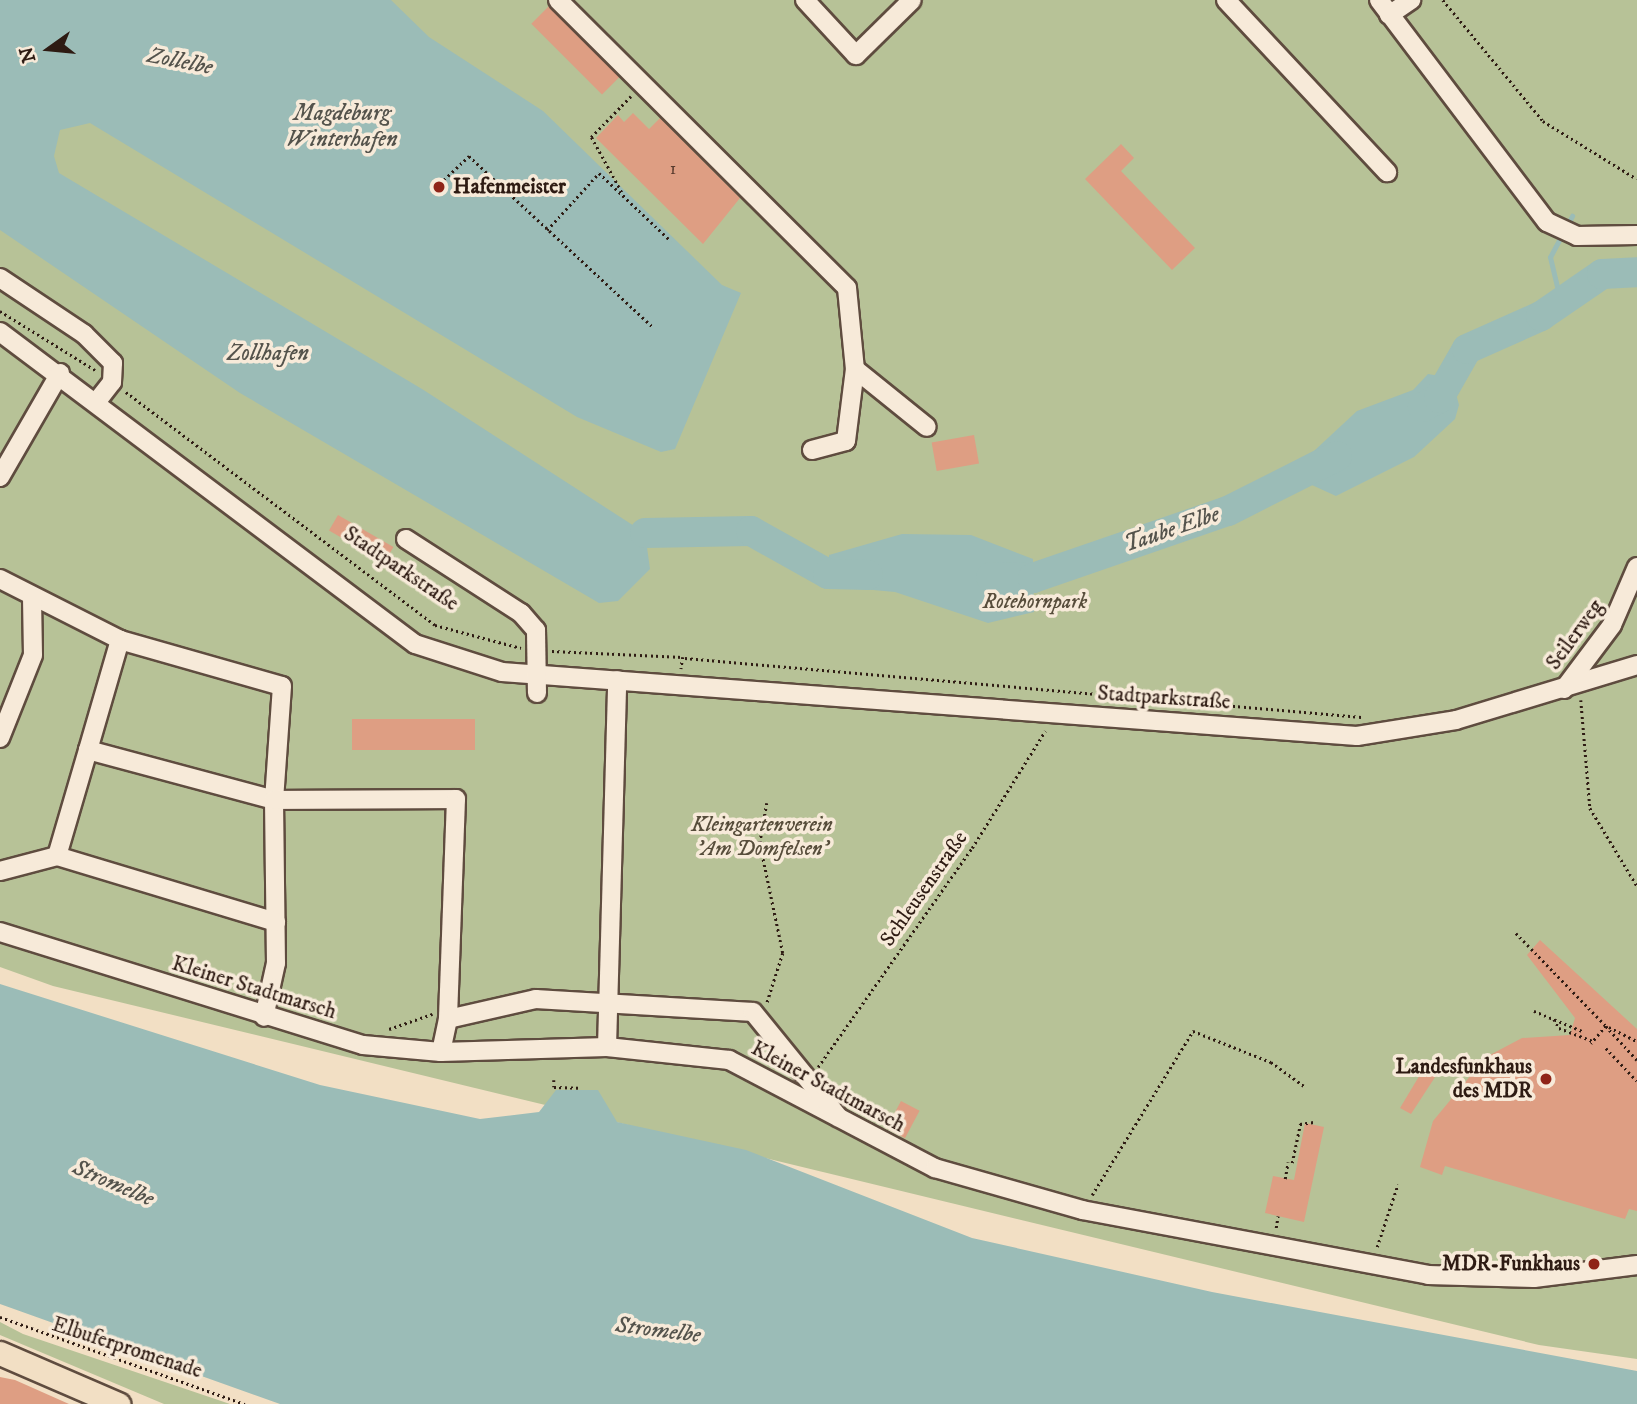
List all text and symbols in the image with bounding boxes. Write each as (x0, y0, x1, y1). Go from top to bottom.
north arrow (14, 14, 84, 84)
water label: Zollelbe (145, 42, 215, 82)
text: N (15, 44, 41, 65)
water label: Magdeburg Winterhafen (286, 100, 398, 154)
house number: 1 (670, 158, 676, 180)
place label: Hafenmeister (453, 174, 566, 200)
marker: Hafenmeister (431, 179, 447, 195)
water label: Zollhafen (227, 340, 309, 368)
water label: Taube Elbe (1121, 501, 1223, 559)
street label: Stadtparkstraße (339, 521, 463, 617)
park label: Rotehornpark (983, 589, 1087, 615)
street label: Seilerweg (1541, 595, 1609, 675)
street label: Stadtparkstraße (1097, 681, 1231, 715)
park label: Kleingartenverein 'Am Domfelsen' (691, 812, 833, 862)
street label: Schleusenstraße (875, 827, 973, 951)
street label: Kleiner Stadtmarsch (169, 951, 339, 1025)
street label: Kleiner Stadtmarsch (747, 1036, 909, 1138)
place label: Landesfunkhaus des MDR (1396, 1054, 1532, 1104)
marker: Landesfunkhaus des MDR (1538, 1071, 1554, 1087)
water label: Stromelbe (68, 1155, 158, 1213)
place label: MDR-Funkhaus (1442, 1251, 1580, 1277)
marker: MDR-Funkhaus (1586, 1256, 1602, 1272)
street label: Elbuferpromenade (49, 1312, 205, 1384)
water label: Stromelbe (614, 1312, 702, 1350)

